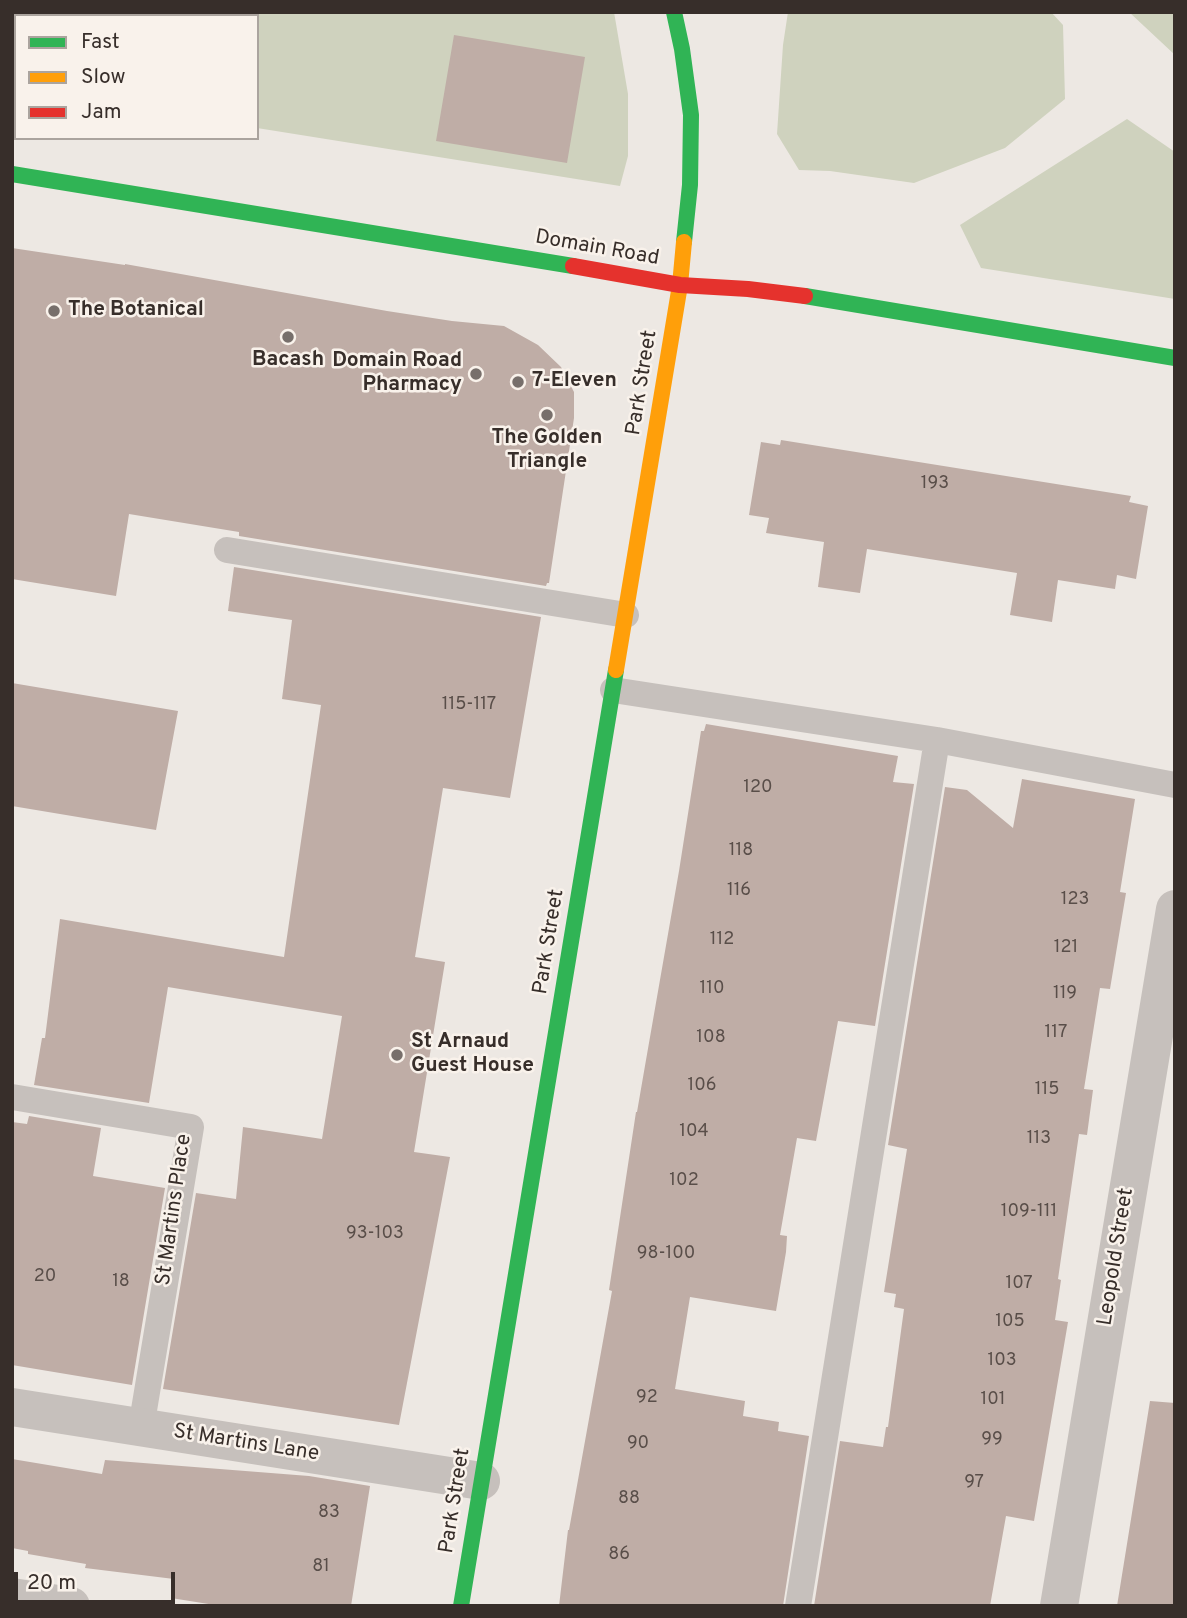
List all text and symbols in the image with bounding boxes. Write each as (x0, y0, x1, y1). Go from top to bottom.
legend (14, 14, 259, 140)
text: Fast (81, 29, 120, 56)
text: Slow (81, 64, 126, 91)
text: Jam (81, 99, 122, 126)
street label: Domain Road (533, 226, 661, 272)
place label: The Botanical (68, 298, 204, 324)
marker: The Botanical (46, 303, 62, 319)
marker: Bacash (280, 329, 296, 345)
street label: Park Street (622, 329, 664, 437)
place label: Bacash (252, 348, 324, 374)
place label: Domain Road Pharmacy (332, 349, 462, 399)
marker: Domain Road Pharmacy (468, 366, 484, 382)
place label: 7-Eleven (532, 369, 617, 395)
marker: 7-Eleven (510, 374, 526, 390)
marker: The Golden Triangle (539, 407, 555, 423)
place label: The Golden Triangle (492, 426, 602, 476)
house number: 193 (921, 473, 949, 495)
house number: 115-117 (442, 694, 496, 716)
house number: 120 (743, 777, 773, 799)
house number: 118 (729, 840, 753, 862)
house number: 116 (727, 880, 751, 902)
street label: Park Street (529, 888, 571, 996)
house number: 123 (1061, 889, 1089, 911)
house number: 112 (710, 929, 734, 951)
house number: 121 (1054, 937, 1078, 959)
house number: 110 (700, 978, 724, 1000)
house number: 119 (1053, 983, 1077, 1005)
house number: 117 (1045, 1022, 1067, 1044)
house number: 108 (696, 1027, 726, 1049)
place label: St Arnaud Guest House (411, 1030, 534, 1080)
marker: St Arnaud Guest House (389, 1047, 405, 1063)
house number: 106 (687, 1075, 717, 1097)
house number: 115 (1035, 1079, 1059, 1101)
house number: 104 (679, 1121, 709, 1143)
house number: 113 (1027, 1128, 1051, 1150)
street label: St Martins Place (152, 1133, 198, 1287)
house number: 102 (669, 1170, 699, 1192)
street label: Leopold Street (1094, 1186, 1140, 1328)
house number: 109-111 (1001, 1201, 1057, 1223)
house number: 93-103 (346, 1223, 404, 1245)
house number: 98-100 (637, 1243, 695, 1265)
house number: 20 (34, 1266, 56, 1288)
house number: 18 (112, 1271, 130, 1293)
house number: 107 (1005, 1273, 1033, 1295)
house number: 105 (995, 1311, 1025, 1333)
house number: 103 (987, 1350, 1017, 1372)
house number: 92 (636, 1387, 658, 1409)
house number: 101 (981, 1389, 1005, 1411)
street label: St Martins Lane (171, 1420, 321, 1468)
house number: 99 (981, 1429, 1003, 1451)
house number: 90 (627, 1433, 649, 1455)
street label: Park Street (435, 1447, 477, 1555)
house number: 97 (964, 1472, 984, 1494)
house number: 88 (618, 1488, 640, 1510)
house number: 83 (318, 1502, 340, 1524)
house number: 86 (608, 1544, 630, 1566)
house number: 81 (312, 1556, 330, 1578)
scale bar (18, 1558, 178, 1602)
text: 20 m (27, 1570, 76, 1597)

